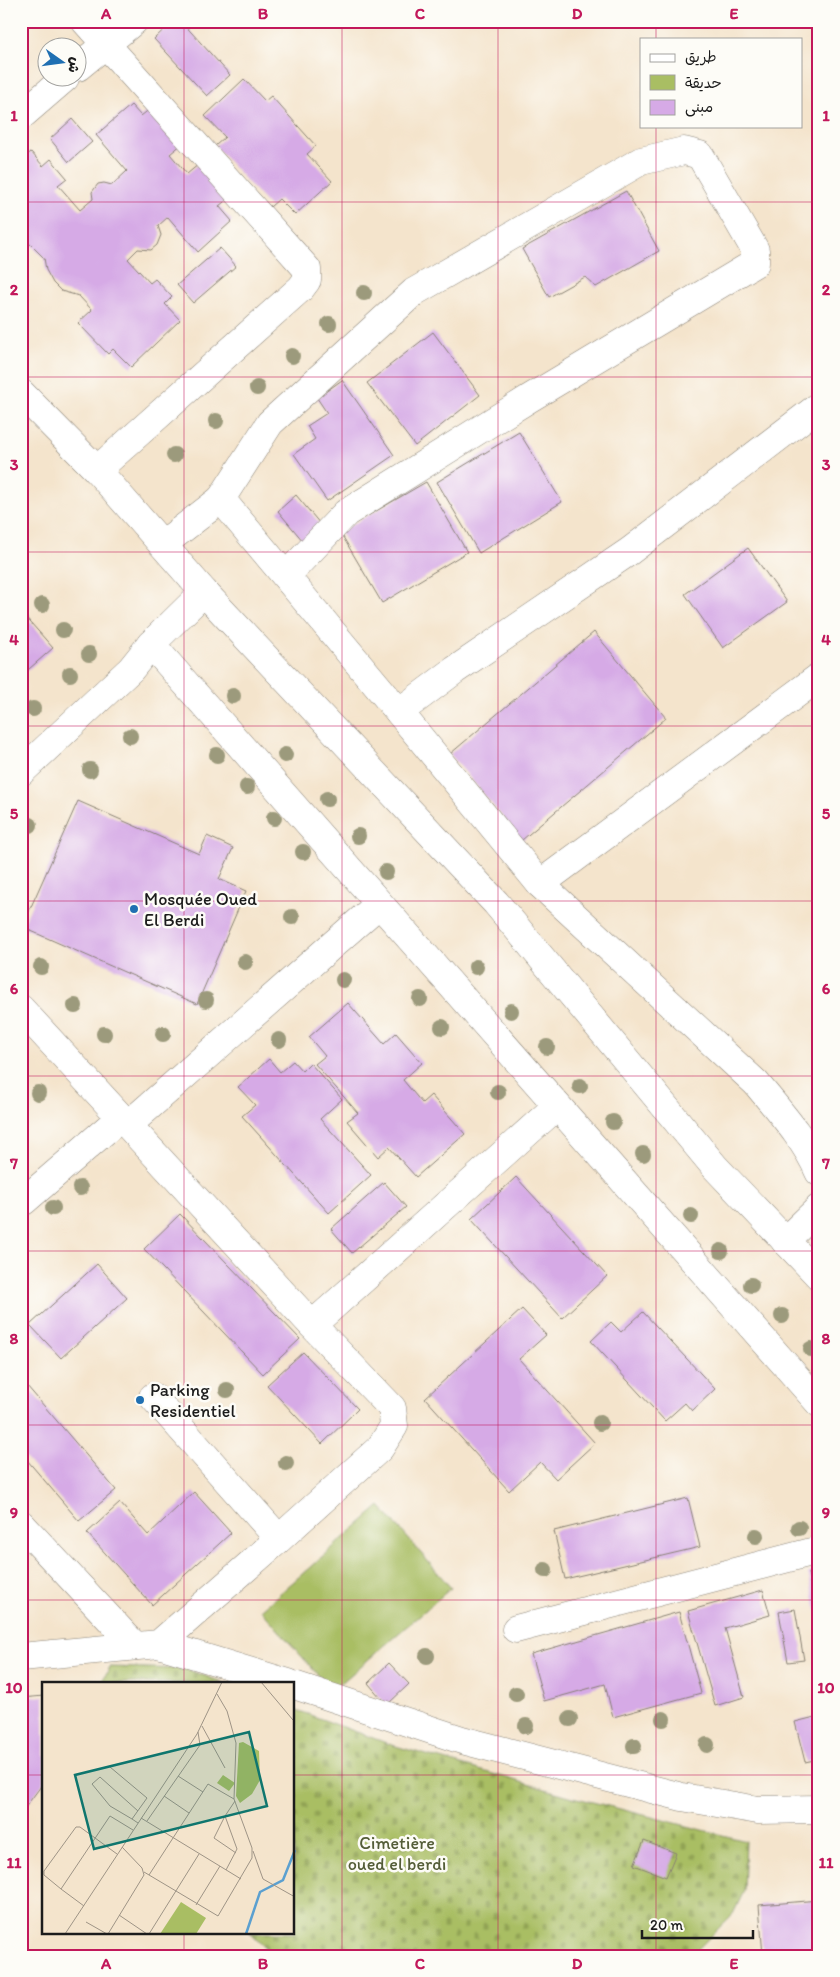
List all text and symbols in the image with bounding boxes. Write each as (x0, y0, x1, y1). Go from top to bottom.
text: A (100, 4, 112, 23)
text: B (258, 4, 269, 23)
text: C (415, 4, 426, 23)
text: D (572, 4, 583, 23)
text: E (730, 4, 739, 23)
north arrow (38, 38, 88, 88)
legend (640, 38, 802, 128)
text: طريق (685, 48, 717, 66)
text: ش (64, 55, 84, 75)
text: حديقة (685, 74, 722, 92)
text: مبنى (685, 98, 713, 117)
text: 1 (10, 106, 18, 125)
text: 1 (822, 106, 830, 125)
text: 2 (10, 280, 19, 299)
text: 2 (822, 280, 831, 299)
text: 3 (10, 455, 19, 474)
text: 3 (822, 455, 831, 474)
text: 4 (9, 630, 19, 649)
text: 4 (821, 630, 831, 649)
text: 5 (10, 804, 19, 823)
text: 5 (822, 804, 831, 823)
place label: Mosquée Oued El Berdi (144, 888, 257, 931)
marker: Mosquée Oued El Berdi (128, 903, 140, 915)
text: 6 (10, 979, 19, 998)
text: 6 (822, 979, 831, 998)
text: 7 (9, 1154, 18, 1173)
text: 7 (821, 1154, 830, 1173)
text: 8 (10, 1329, 19, 1348)
text: 8 (822, 1329, 831, 1348)
place label: Parking Residentiel (150, 1379, 236, 1422)
marker: Parking Residentiel (134, 1394, 146, 1406)
text: 9 (10, 1503, 18, 1522)
text: 9 (822, 1503, 830, 1522)
text: 10 (5, 1678, 23, 1697)
text: 10 (817, 1678, 835, 1697)
inset map (42, 1682, 295, 1934)
park label: Cimetière oued el berdi (348, 1832, 446, 1875)
text: 11 (7, 1853, 22, 1872)
text: 11 (819, 1853, 834, 1872)
scale bar (642, 1907, 754, 1939)
text: 20 m (650, 1916, 684, 1934)
text: A (100, 1954, 112, 1973)
text: B (258, 1954, 269, 1973)
text: C (415, 1954, 426, 1973)
text: D (572, 1954, 583, 1973)
text: E (730, 1954, 739, 1973)

